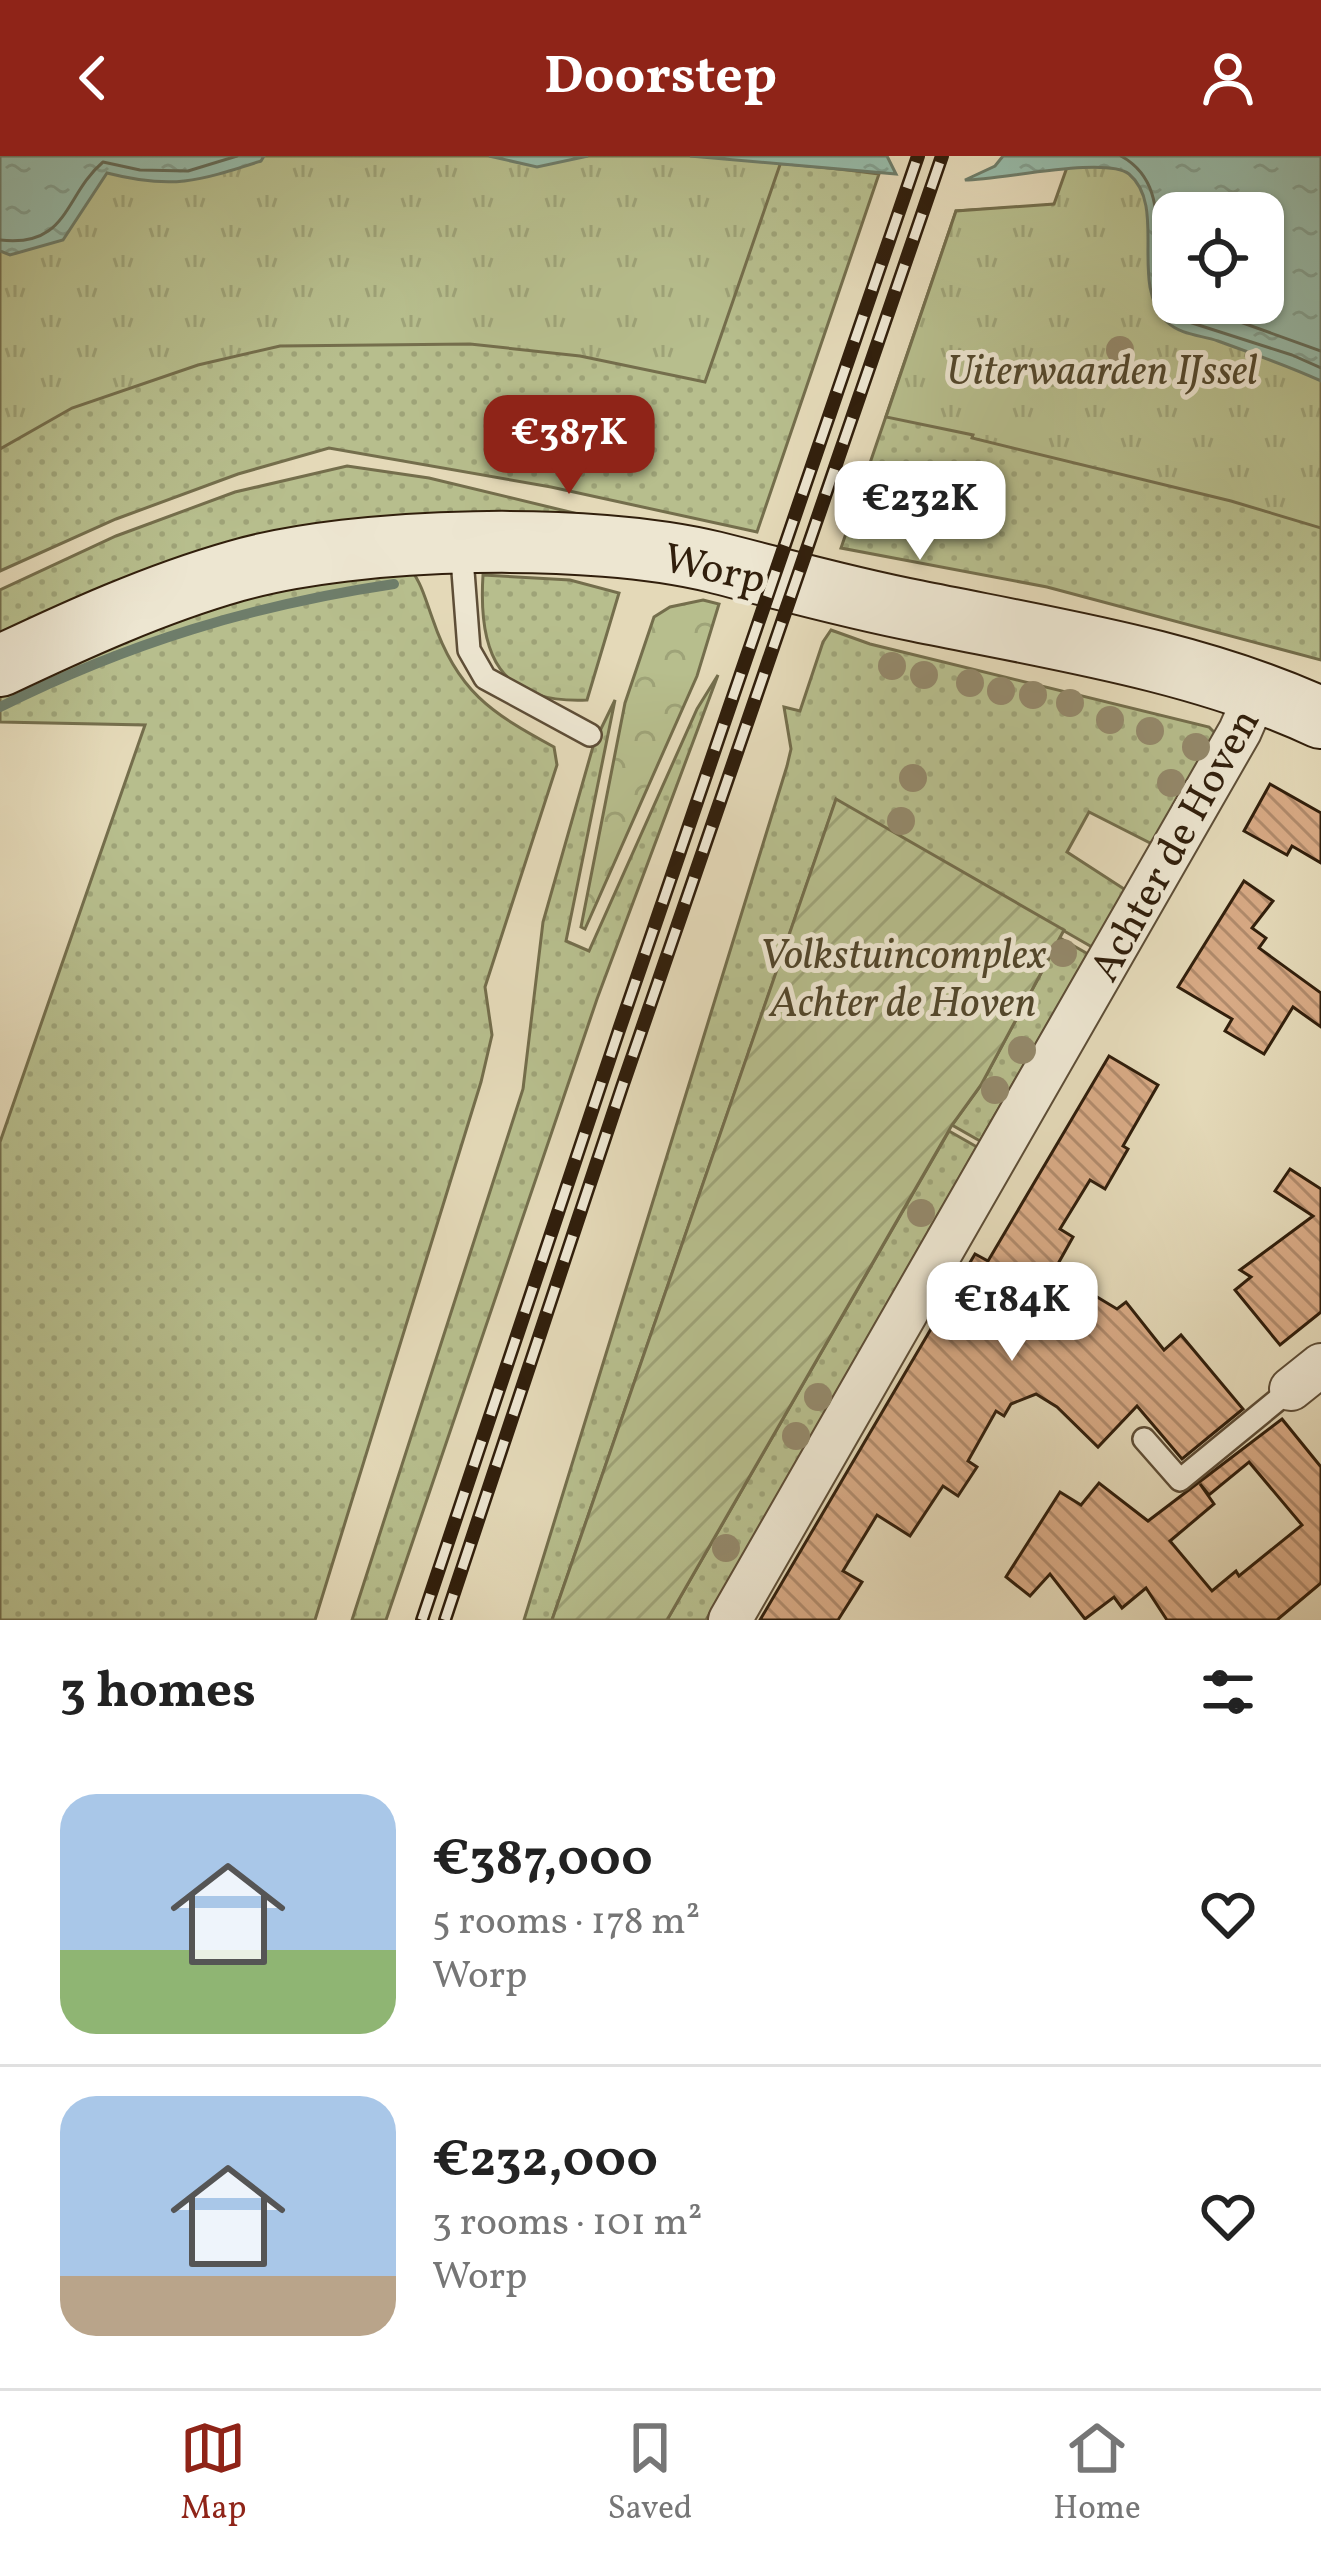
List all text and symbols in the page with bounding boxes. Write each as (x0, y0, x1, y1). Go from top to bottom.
text: Doorstep (544, 41, 777, 116)
icon: back (60, 45, 126, 111)
icon: person (1195, 45, 1261, 111)
map controls (1152, 192, 1284, 324)
button: locate (1152, 192, 1284, 324)
park label: Uiterwaarden IJssel (946, 344, 1258, 403)
pin: €387K (485, 395, 653, 497)
text: €387K (511, 407, 627, 461)
pin: €232K (836, 461, 1004, 563)
text: €232K (862, 473, 978, 527)
street label: Worp (657, 531, 771, 612)
street label: Achter de Hoven (1077, 699, 1276, 993)
park label: Volkstuincomplex Achter de Hoven (759, 928, 1047, 1035)
pin: €184K (928, 1262, 1096, 1364)
text: €184K (954, 1274, 1070, 1328)
text: 3 homes (60, 1657, 256, 1728)
icon: filters (1195, 1659, 1261, 1725)
text: €387,000 (432, 1825, 653, 1896)
icon: home (156, 1842, 300, 1986)
icon: heart (1195, 1881, 1261, 1947)
text: 5 rooms · 178 m² (432, 1896, 700, 1950)
text: Worp (432, 1950, 527, 2004)
text: €232,000 (432, 2126, 658, 2197)
icon: home (156, 2144, 300, 2288)
icon: heart (1195, 2183, 1261, 2249)
text: 3 rooms · 101 m² (432, 2197, 703, 2251)
text: Worp (432, 2251, 527, 2305)
tab: Map (180, 2415, 247, 2533)
tab: Saved (607, 2415, 692, 2533)
tab: Home (1053, 2415, 1141, 2533)

